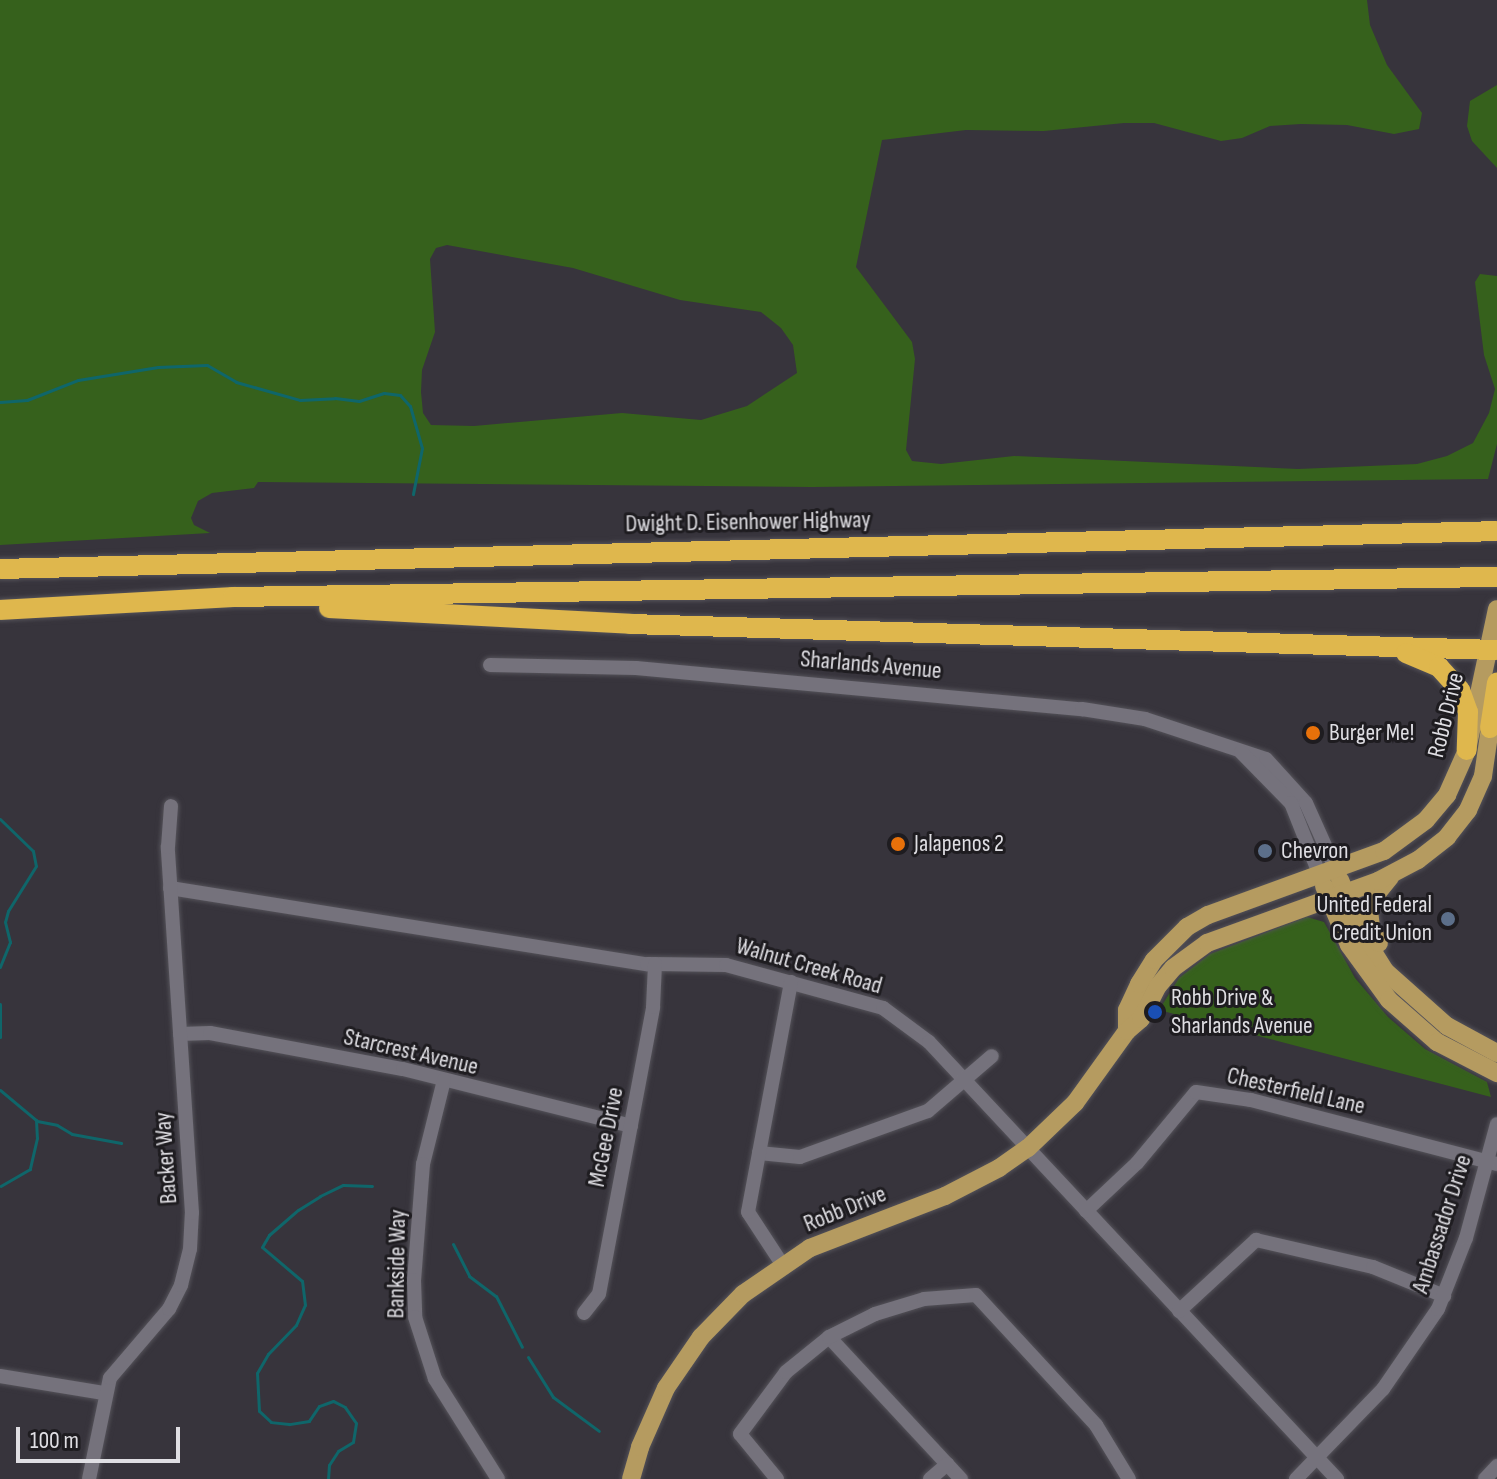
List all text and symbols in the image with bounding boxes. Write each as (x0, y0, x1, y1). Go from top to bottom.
street label: Dwight D. Eisenhower Highway (625, 505, 871, 539)
street label: Sharlands Avenue (799, 644, 943, 686)
street label: Robb Drive (1422, 670, 1470, 760)
place label: Burger Me! (1329, 719, 1414, 747)
marker: Burger Me! (1304, 724, 1322, 742)
place label: Jalapenos 2 (914, 830, 1004, 858)
marker: Jalapenos 2 (889, 835, 907, 853)
place label: Chevron (1281, 837, 1348, 865)
marker: Chevron (1256, 842, 1274, 860)
place label: United Federal Credit Union (1317, 891, 1432, 947)
marker: United Federal Credit Union (1439, 910, 1457, 928)
street label: Walnut Creek Road (733, 931, 885, 1001)
place label: Robb Drive & Sharlands Avenue (1171, 984, 1313, 1040)
marker: Robb Drive & Sharlands Avenue (1146, 1003, 1164, 1021)
street label: Starcrest Avenue (341, 1023, 481, 1081)
street label: Chesterfield Lane (1224, 1061, 1368, 1121)
street label: McGee Drive (582, 1085, 630, 1189)
street label: Backer Way (148, 1111, 184, 1205)
street label: Ambassador Drive (1406, 1151, 1478, 1297)
street label: Robb Drive (800, 1179, 890, 1239)
street label: Bankside Way (382, 1209, 412, 1319)
scale bar (20, 1411, 184, 1461)
text: 100 m (30, 1426, 79, 1455)

